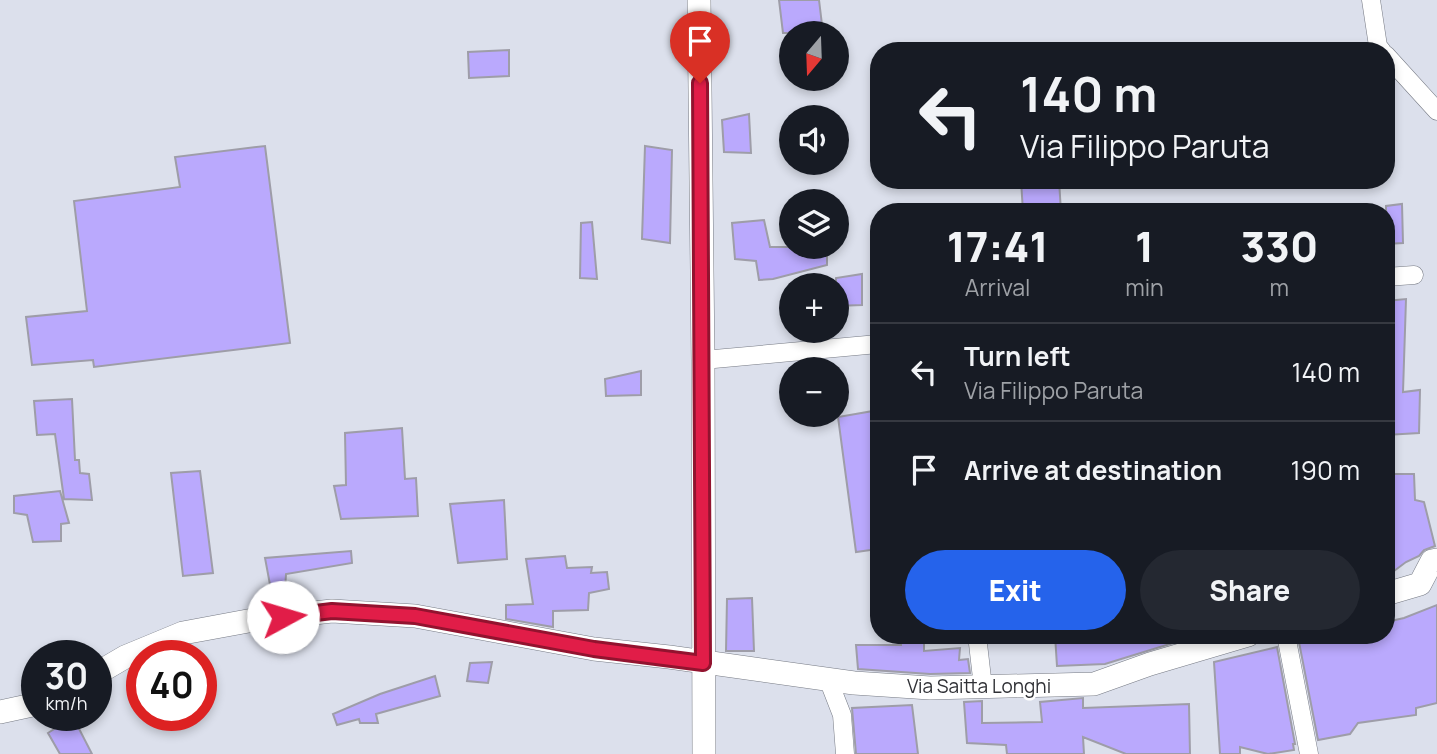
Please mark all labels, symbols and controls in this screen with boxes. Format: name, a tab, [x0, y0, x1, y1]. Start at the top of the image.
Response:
pin	[670, 11, 730, 83]
north arrow	[779, 21, 849, 91]
map controls	[779, 21, 849, 427]
icon: arrive	[681, 22, 719, 60]
text: 140 m	[1020, 60, 1157, 127]
icon: left	[905, 70, 996, 161]
button: sound	[779, 105, 849, 175]
text: Via Filippo Paruta	[1020, 124, 1270, 168]
button: layers	[779, 189, 849, 259]
text: 17:41	[947, 217, 1048, 275]
text: 1	[1135, 217, 1154, 275]
text: 330	[1240, 217, 1318, 275]
text: Arrival	[965, 271, 1030, 303]
text: min	[1125, 271, 1164, 303]
text: m	[1270, 271, 1289, 303]
button: +	[779, 273, 849, 343]
text: Turn left	[964, 338, 1071, 374]
icon: left	[905, 353, 943, 391]
text: 140 m	[1291, 354, 1360, 390]
button: −	[779, 357, 849, 427]
text: Via Filippo Paruta	[964, 374, 1143, 406]
icon: arrive	[905, 451, 943, 489]
text: Arrive at destination	[964, 452, 1222, 488]
text: 190 m	[1291, 452, 1360, 488]
button: Exit	[905, 550, 1126, 630]
button: Share	[1140, 550, 1360, 630]
position arrow	[246, 580, 320, 654]
speed limit sign: 40	[126, 640, 217, 731]
text: 30	[45, 652, 88, 700]
street label: Via Saitta Longhi	[907, 673, 1051, 699]
text: km/h	[46, 691, 87, 715]

